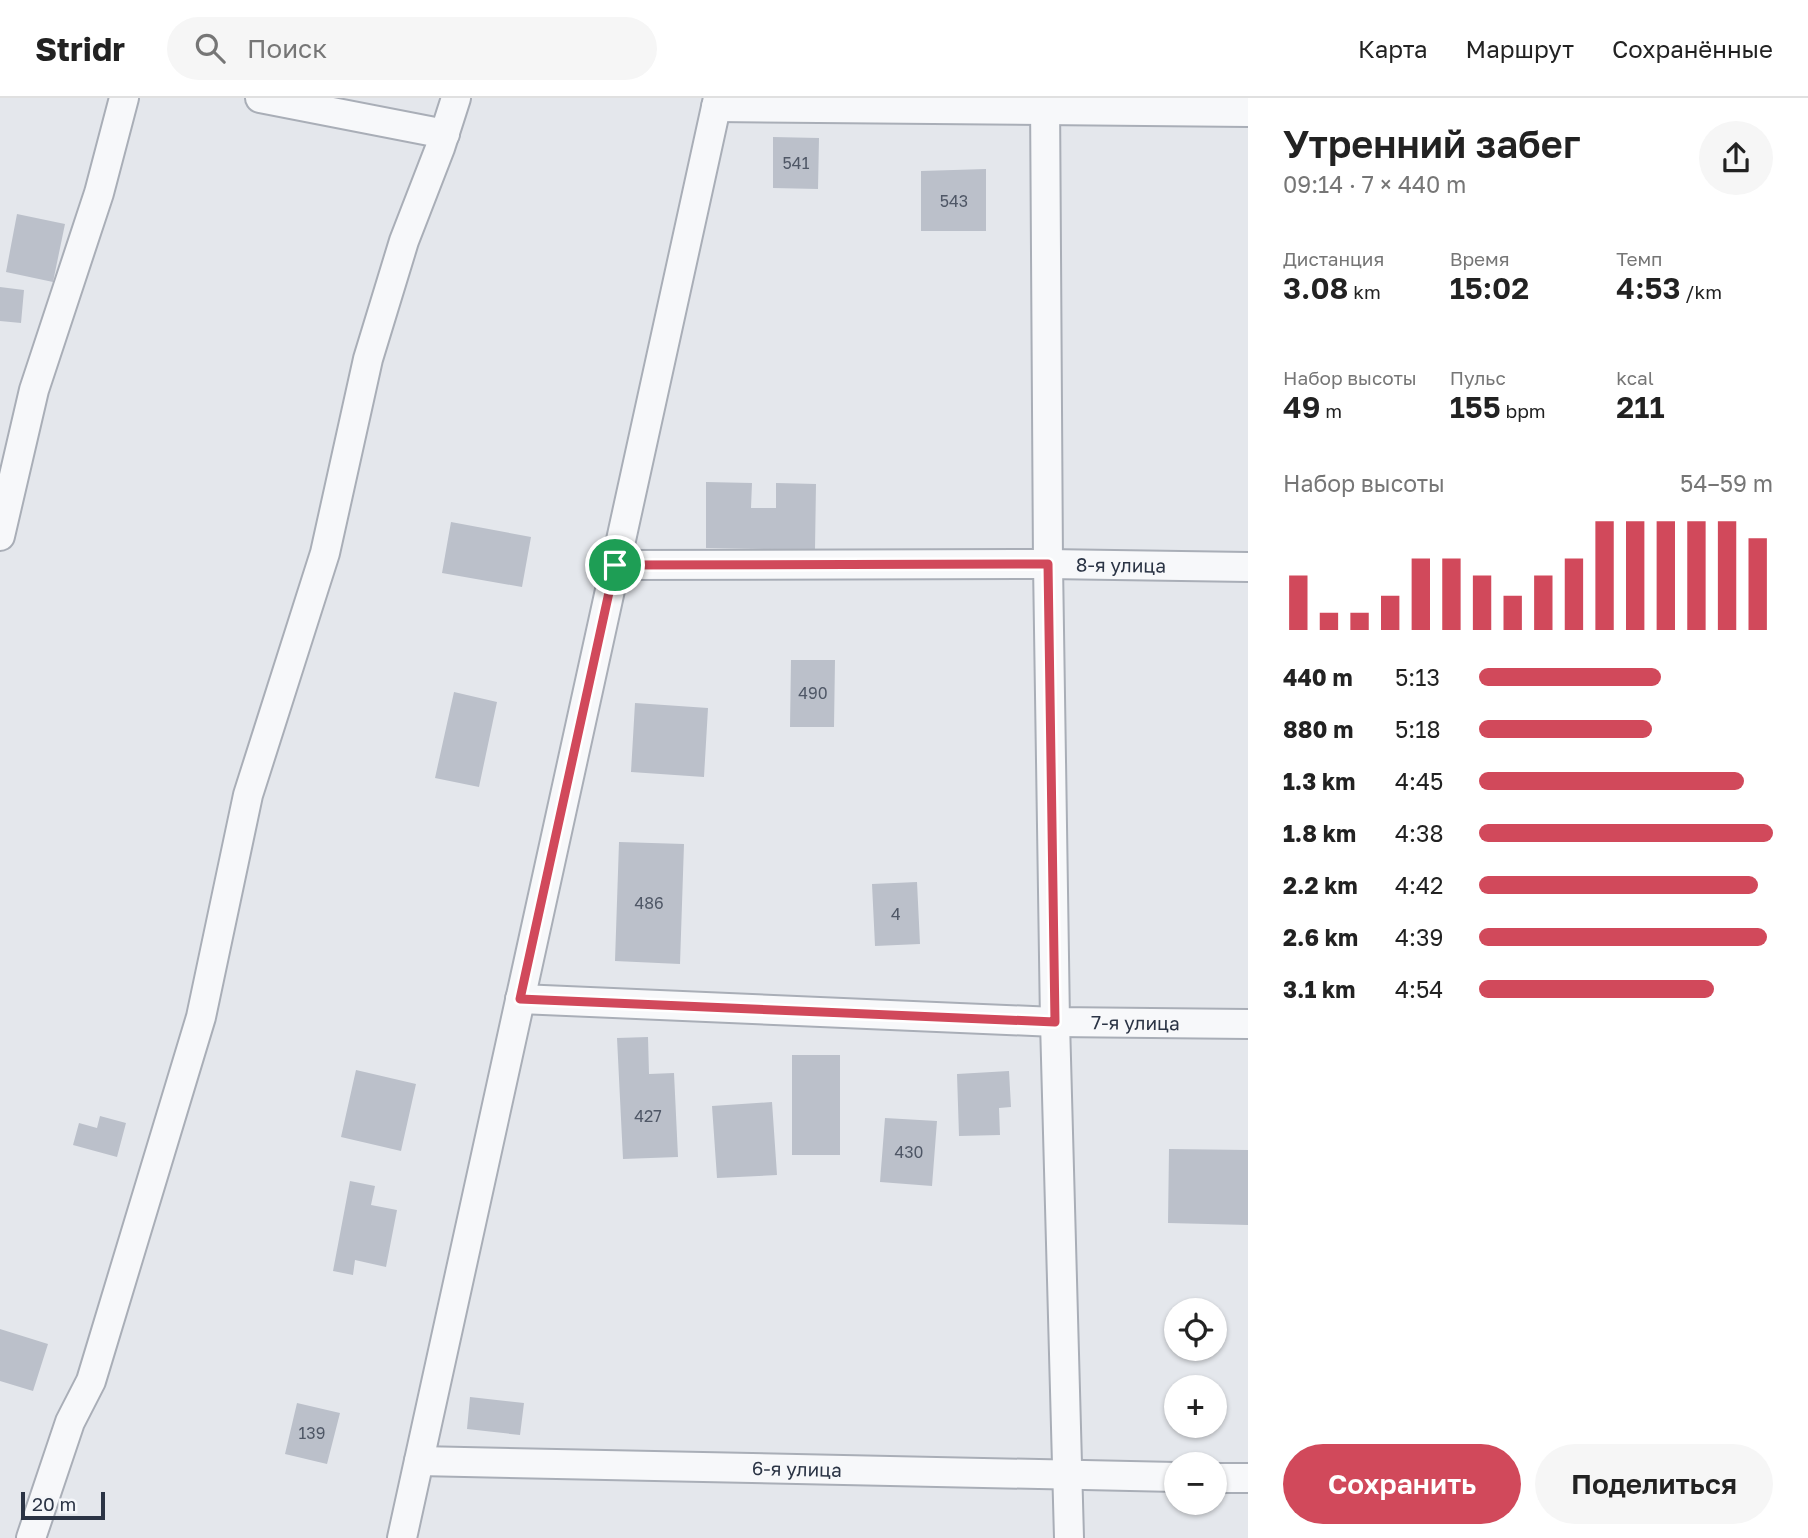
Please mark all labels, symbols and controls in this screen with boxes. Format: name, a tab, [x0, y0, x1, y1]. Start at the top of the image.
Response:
search box	[167, 17, 657, 80]
text: Stridr	[35, 29, 125, 68]
icon: search	[191, 29, 229, 67]
text: Поиск	[247, 33, 327, 64]
text: Карта	[1358, 34, 1428, 63]
text: Маршрут	[1466, 34, 1574, 63]
text: Сохранённые	[1612, 34, 1773, 63]
text: Утренний забег	[1283, 121, 1581, 166]
button: share	[1699, 121, 1773, 195]
house number: 541	[783, 153, 810, 173]
text: 09:14 · 7 × 440 m	[1283, 170, 1466, 198]
house number: 543	[940, 191, 968, 211]
text: Дистанция	[1283, 247, 1384, 270]
text: Время	[1450, 247, 1510, 270]
text: Темп	[1616, 247, 1663, 270]
text: 3.08	[1283, 270, 1348, 306]
text: 15:02	[1450, 270, 1529, 306]
text: 4:53	[1616, 270, 1681, 306]
text: km	[1348, 280, 1381, 303]
text: /km	[1681, 280, 1722, 303]
text: Набор высоты	[1283, 366, 1417, 389]
text: Пульс	[1450, 366, 1506, 389]
text: kcal	[1616, 366, 1654, 389]
text: 49	[1283, 389, 1321, 425]
text: 155	[1450, 389, 1501, 425]
text: 211	[1616, 389, 1665, 425]
text: m	[1321, 399, 1342, 422]
text: bpm	[1501, 399, 1546, 422]
text: Набор высоты	[1283, 469, 1445, 497]
text: 54–59 m	[1680, 469, 1773, 497]
pin	[585, 535, 645, 595]
icon: arrive	[596, 546, 634, 584]
street label: 8-я улица	[1076, 552, 1166, 577]
text: 440 m	[1283, 663, 1353, 691]
text: 5:13	[1395, 663, 1440, 691]
house number: 490	[798, 683, 828, 703]
text: 880 m	[1283, 715, 1353, 743]
text: 5:18	[1395, 715, 1440, 743]
text: 1.3 km	[1283, 767, 1355, 795]
text: 4:45	[1395, 767, 1443, 795]
text: 1.8 km	[1283, 819, 1356, 847]
text: 4:38	[1395, 819, 1443, 847]
text: 2.2 km	[1283, 871, 1358, 899]
text: 4:42	[1395, 871, 1443, 899]
house number: 486	[634, 893, 664, 913]
house number: 4	[891, 904, 901, 924]
text: 2.6 km	[1283, 923, 1358, 951]
text: 4:39	[1395, 923, 1443, 951]
text: 3.1 km	[1283, 975, 1355, 1003]
text: 4:54	[1395, 975, 1443, 1003]
street label: 7-я улица	[1091, 1010, 1180, 1034]
house number: 427	[634, 1106, 662, 1126]
house number: 430	[894, 1142, 924, 1162]
map controls	[1164, 1298, 1227, 1515]
button: locate	[1164, 1298, 1227, 1361]
button: +	[1164, 1375, 1227, 1438]
house number: 139	[299, 1423, 325, 1443]
button: Сохранить	[1283, 1444, 1521, 1524]
button: Поделиться	[1535, 1444, 1773, 1524]
button: −	[1164, 1452, 1227, 1515]
street label: 6-я улица	[752, 1456, 842, 1481]
scale bar	[21, 1489, 105, 1521]
text: 20 m	[32, 1492, 76, 1515]

